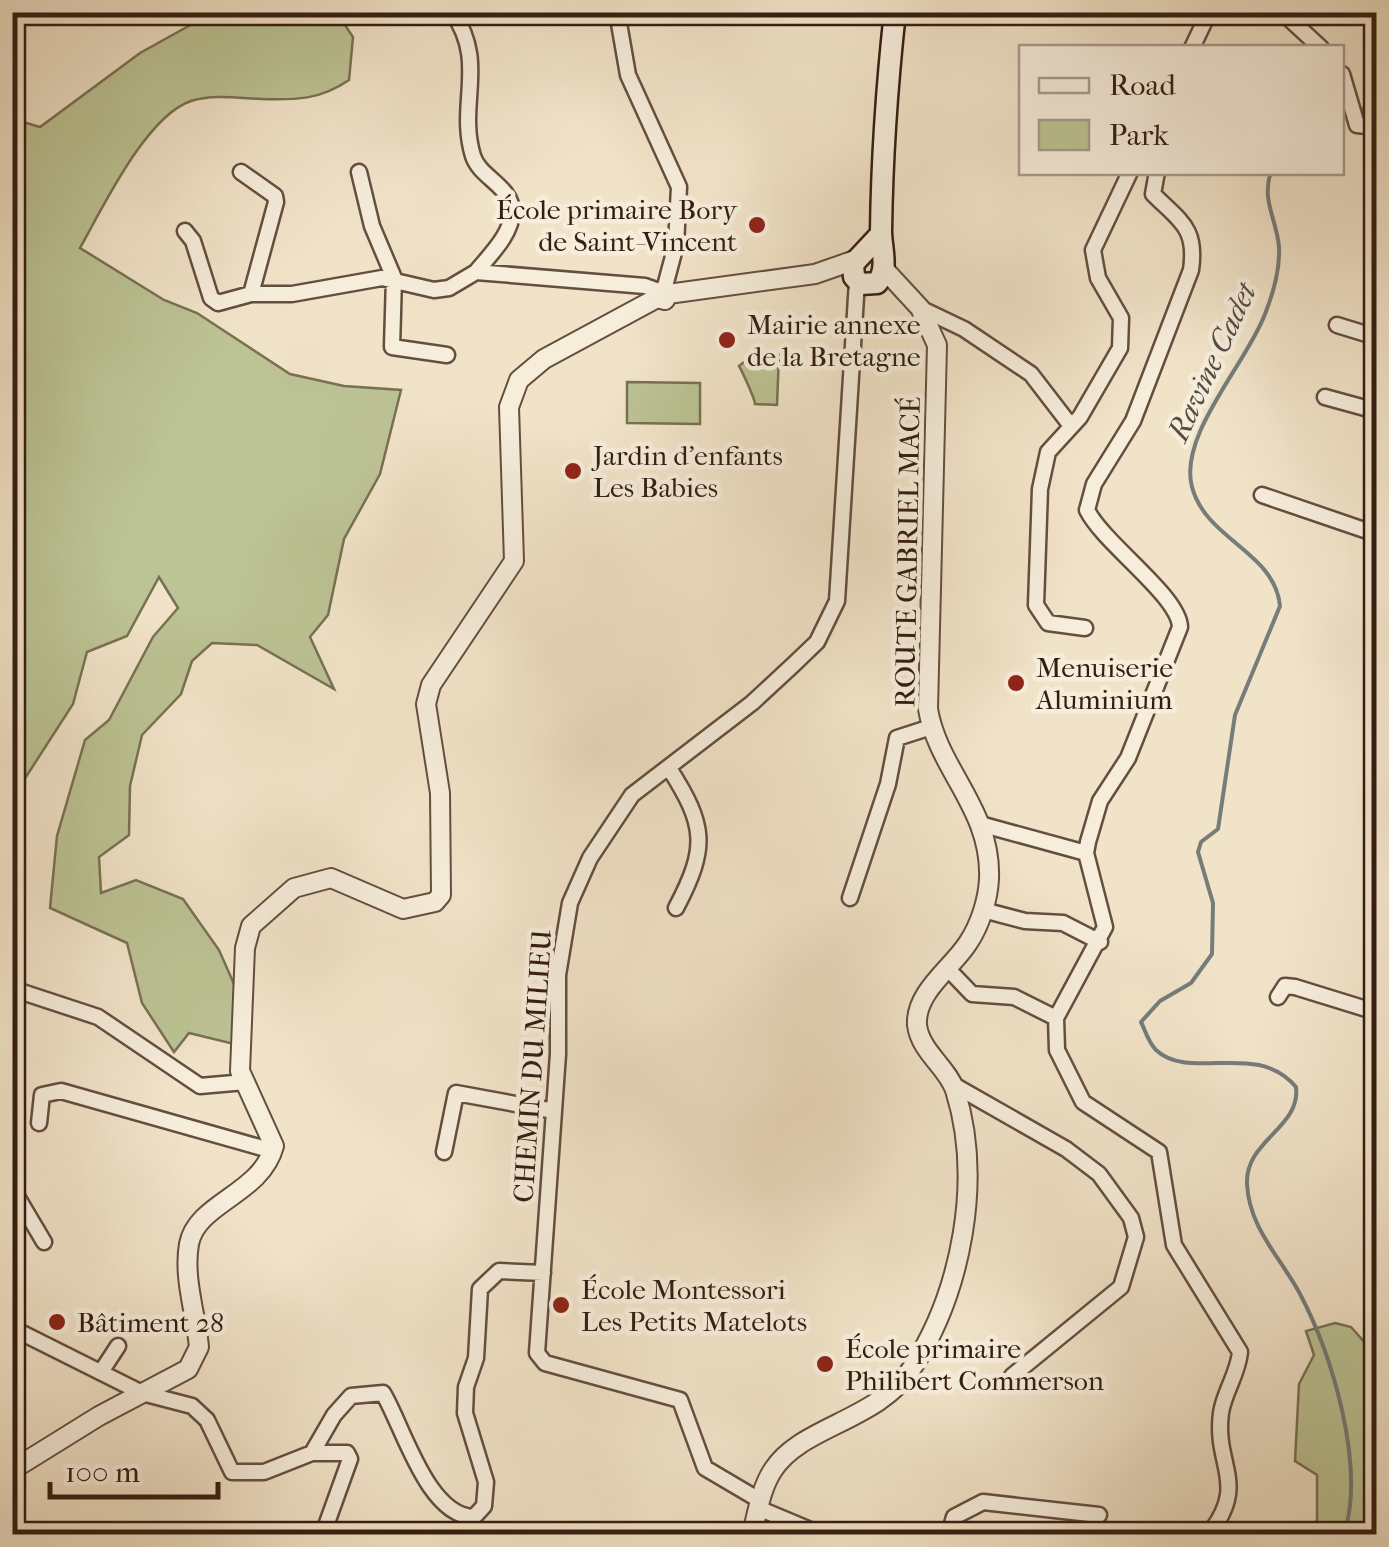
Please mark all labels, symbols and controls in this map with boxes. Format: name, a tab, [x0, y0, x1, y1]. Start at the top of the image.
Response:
legend	[1019, 45, 1344, 175]
text: Road	[1109, 68, 1176, 103]
text: Park	[1109, 118, 1169, 153]
place label: École primaire Bory de Saint-Vincent	[496, 193, 738, 258]
marker: École primaire Bory de Saint-Vincent	[746, 214, 768, 236]
water label: Ravine Cadet	[1160, 276, 1265, 448]
place label: Mairie annexe de la Bretagne	[747, 308, 921, 373]
marker: Mairie annexe de la Bretagne	[716, 329, 738, 351]
street label: ROUTE GABRIEL MACÉ	[888, 396, 927, 708]
place label: Jardin d'enfants Les Babies	[591, 439, 783, 504]
marker: Jardin d'enfants Les Babies	[562, 460, 584, 482]
place label: Menuiserie Aluminium	[1035, 651, 1173, 716]
marker: Menuiserie Aluminium	[1005, 672, 1027, 694]
street label: CHEMIN DU MILIEU	[506, 928, 559, 1204]
place label: École Montessori Les Petits Matelots	[581, 1273, 807, 1338]
marker: École Montessori Les Petits Matelots	[550, 1294, 572, 1316]
place label: Bâtiment 28	[77, 1306, 224, 1339]
marker: Bâtiment 28	[46, 1311, 68, 1333]
place label: École primaire Philibert Commerson	[845, 1332, 1104, 1397]
marker: École primaire Philibert Commerson	[814, 1353, 836, 1375]
scale bar	[50, 1437, 218, 1499]
text: 100 m	[65, 1455, 140, 1490]

